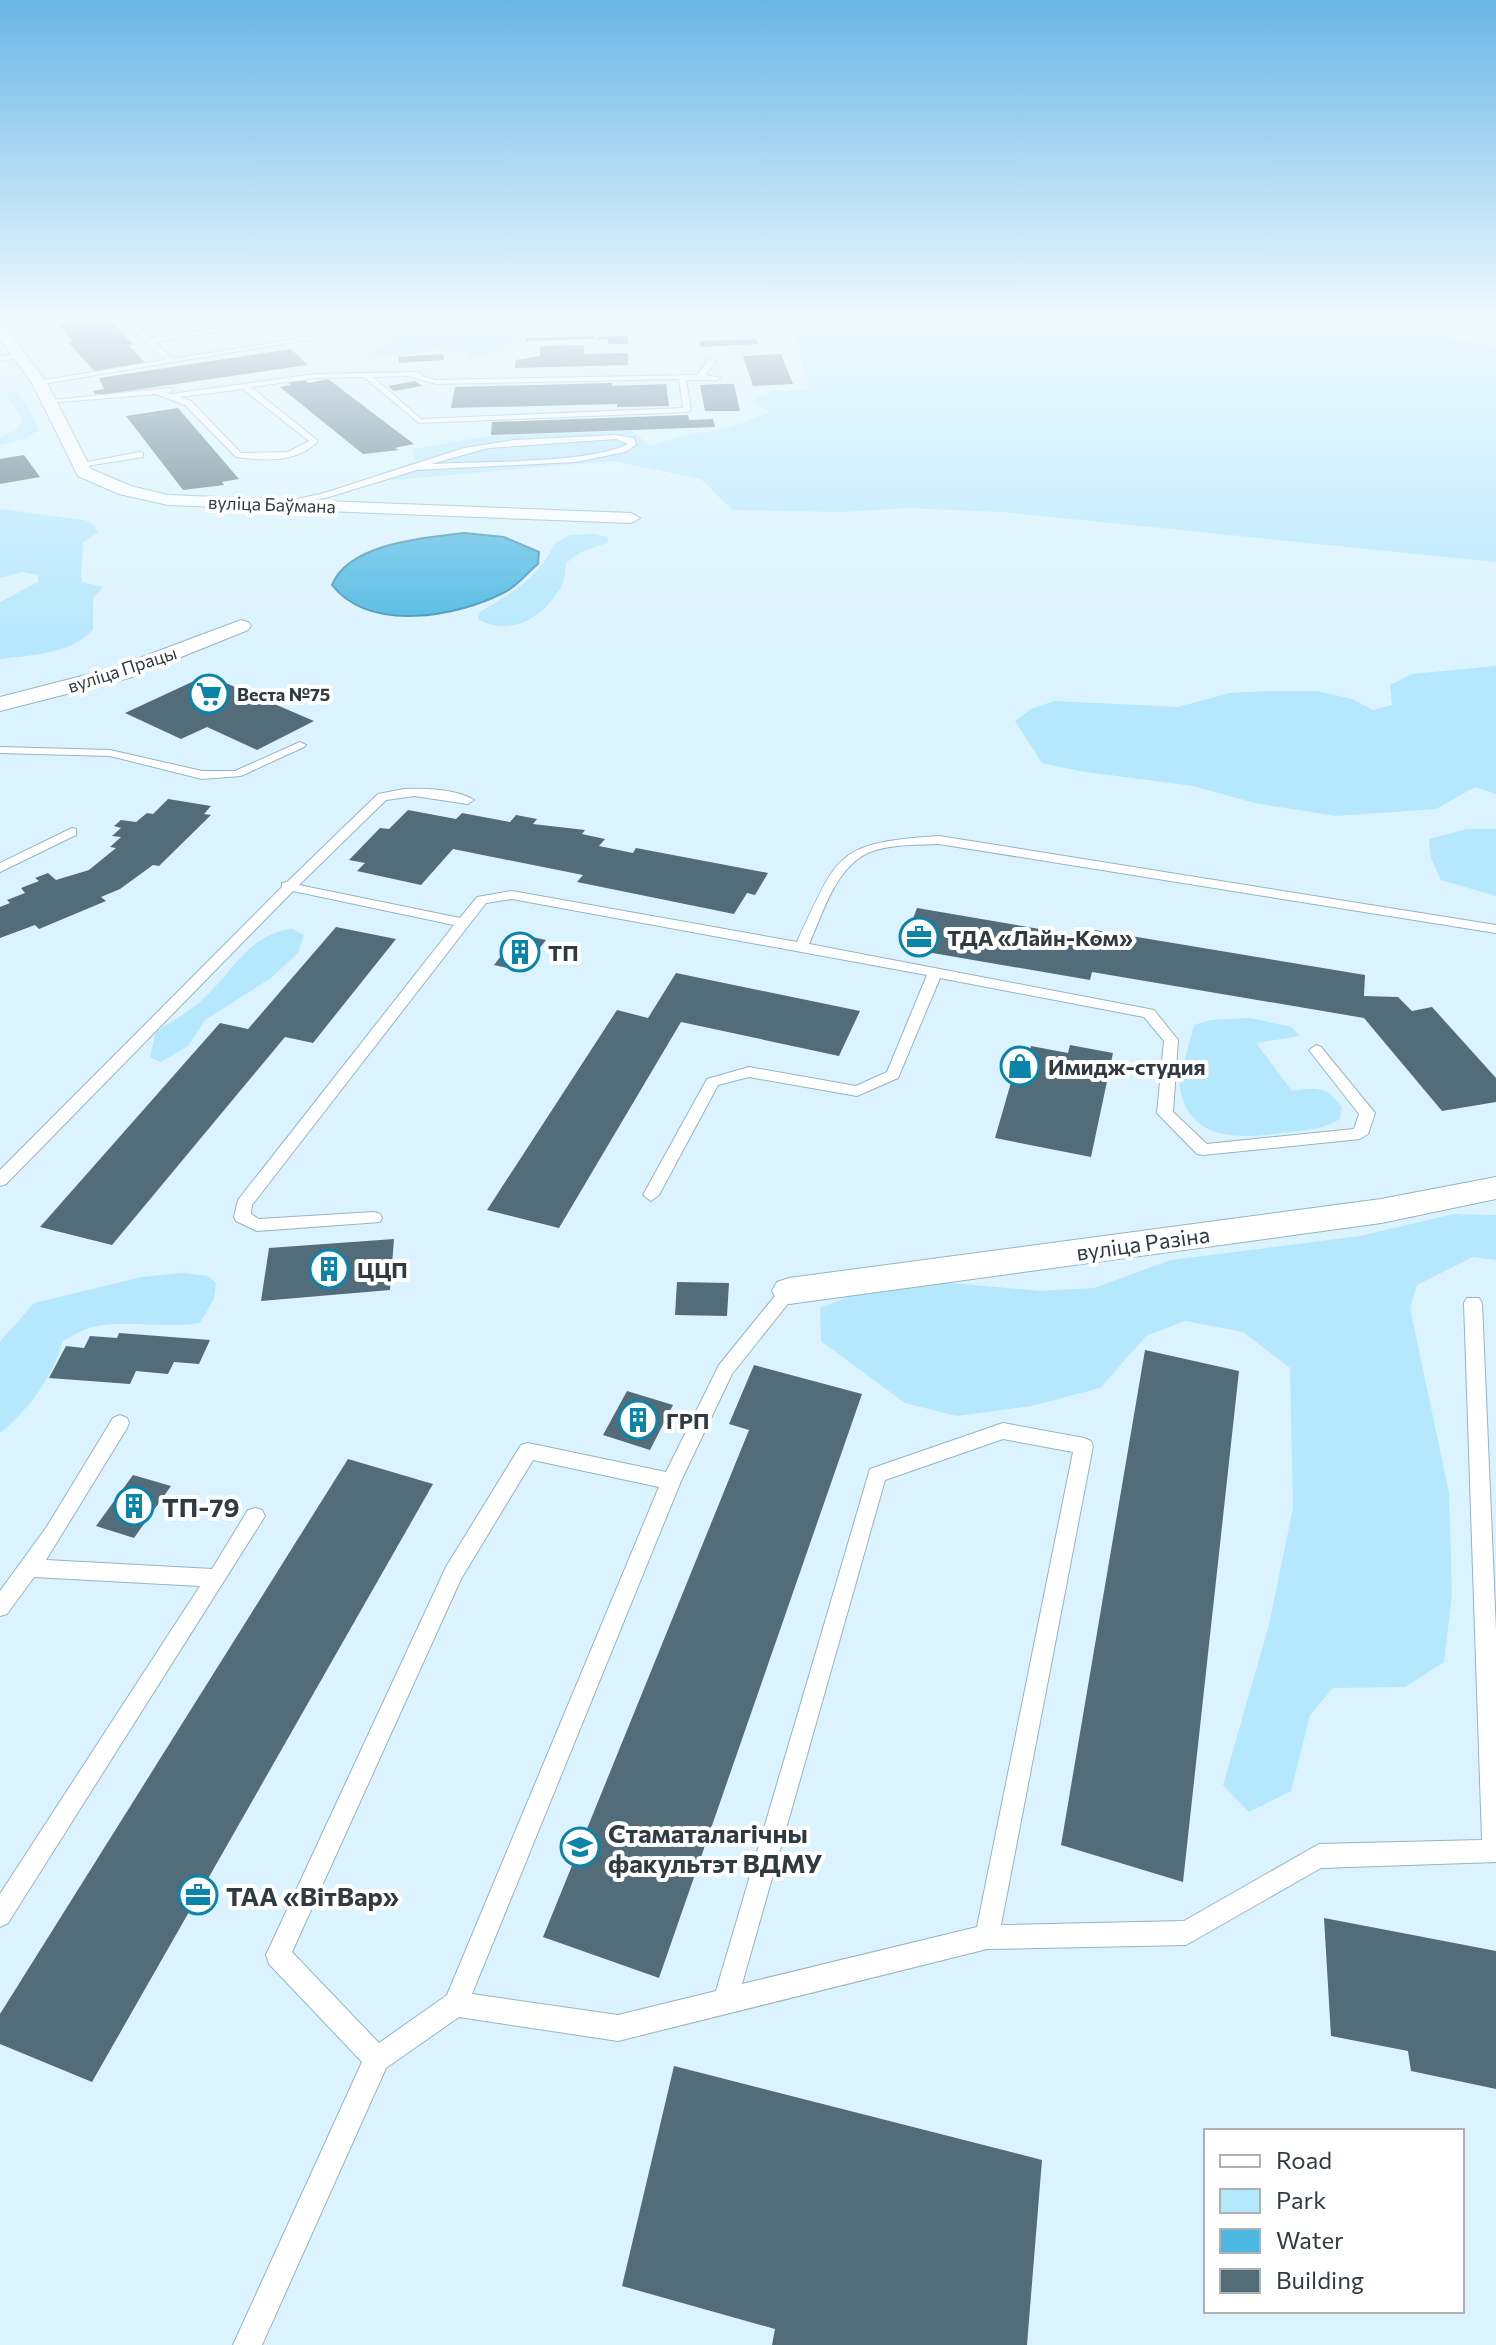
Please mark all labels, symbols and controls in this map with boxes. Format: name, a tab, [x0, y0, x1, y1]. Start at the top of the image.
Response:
street label: вуліца Баўмана	[208, 491, 336, 517]
street label: вуліца Працы	[65, 641, 179, 697]
supermarket icon: Веста №75	[188, 673, 230, 715]
place label: Веста №75	[237, 683, 330, 705]
office icon: ТДА «Лайн-Ком»	[898, 916, 940, 958]
place label: ТДА «Лайн-Ком»	[947, 924, 1133, 951]
building icon: ТП	[499, 931, 541, 973]
place label: ТП	[548, 939, 579, 966]
shop icon: Имидж-студия	[999, 1045, 1041, 1087]
place label: Имидж-студия	[1048, 1053, 1206, 1080]
street label: вуліца Разіна	[1075, 1220, 1211, 1266]
building icon: ЦЦП	[308, 1248, 350, 1290]
place label: ЦЦП	[357, 1256, 408, 1283]
building icon: ГРП	[617, 1399, 659, 1441]
place label: ГРП	[666, 1407, 709, 1434]
building icon: ТП-79	[113, 1485, 155, 1527]
place label: ТП-79	[162, 1491, 239, 1522]
place label: Стаматалагічны факультэт ВДМУ	[608, 1817, 822, 1878]
school or university icon: Стаматалагічны факультэт ВДМУ	[559, 1826, 601, 1868]
office icon: ТАА «ВітВар»	[177, 1874, 219, 1916]
place label: ТАА «ВітВар»	[226, 1880, 399, 1911]
legend	[1204, 2129, 1464, 2313]
text: Road	[1276, 2145, 1332, 2174]
text: Park	[1276, 2185, 1326, 2214]
text: Water	[1276, 2225, 1344, 2254]
text: Building	[1276, 2265, 1364, 2294]

